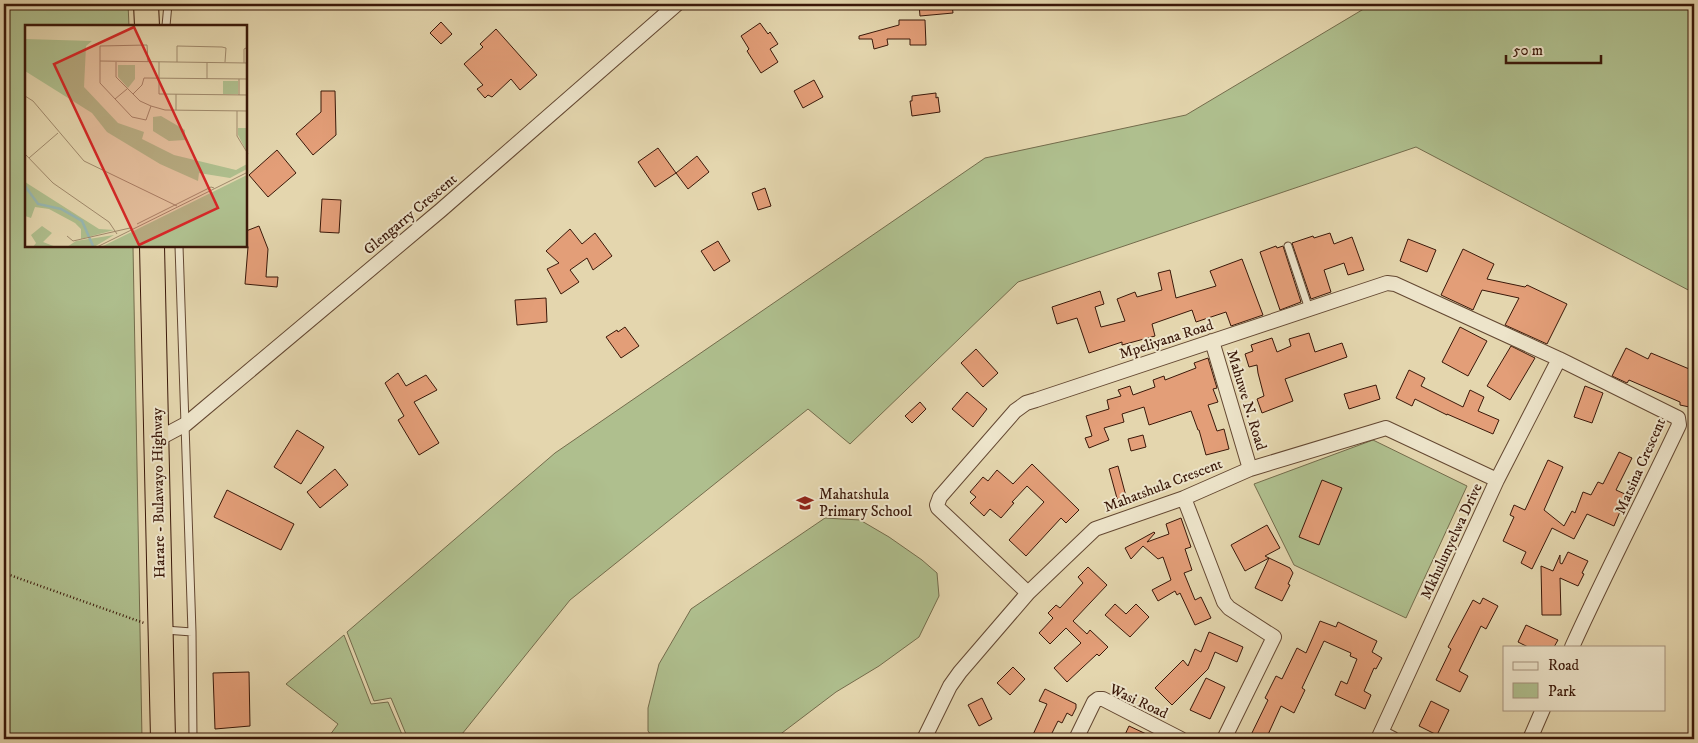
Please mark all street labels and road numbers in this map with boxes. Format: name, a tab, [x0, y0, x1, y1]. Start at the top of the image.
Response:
street label: Glengarry Crescent	[360, 170, 461, 259]
street label: Mpeliyana Road	[1117, 315, 1216, 364]
street label: Mahuwe N. Road	[1222, 348, 1271, 453]
street label: Harare - Bulawayo Highway	[147, 407, 169, 579]
street label: Matsina Crescent	[1611, 415, 1670, 517]
street label: Mahatshula Crescent	[1101, 454, 1225, 517]
street label: Mkhulunyelwa Drive	[1416, 480, 1487, 602]
street label: Wasi Road	[1106, 679, 1172, 723]

